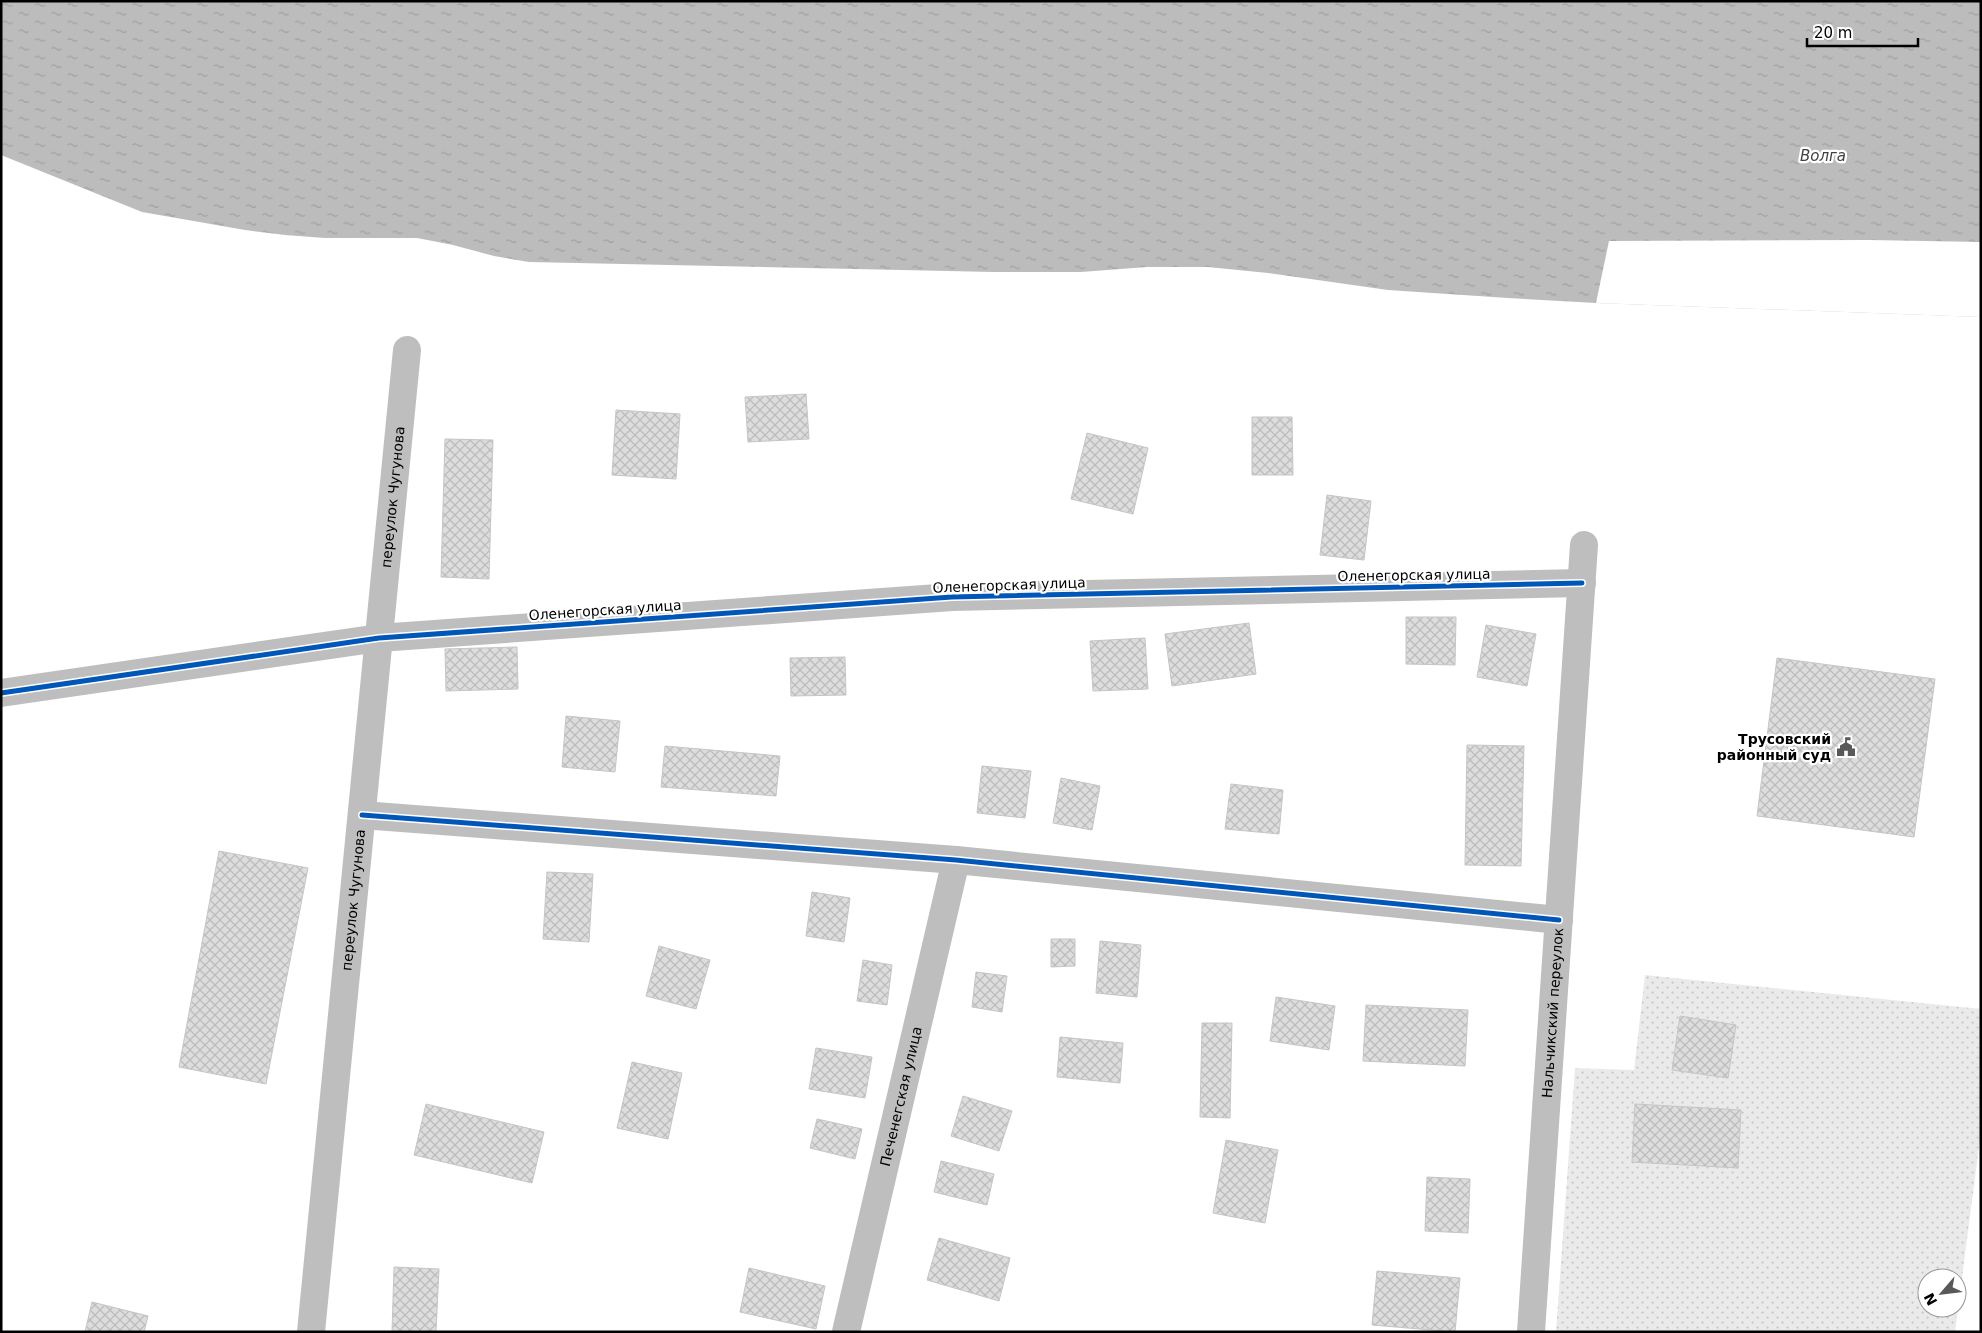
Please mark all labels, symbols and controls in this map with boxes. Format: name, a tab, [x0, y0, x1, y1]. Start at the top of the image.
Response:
scale bar	[1807, 15, 1918, 47]
text: 20 m	[1814, 24, 1852, 42]
water label: Волга	[1800, 147, 1846, 165]
street label: переулок Чугунова	[378, 425, 408, 569]
street label: Оленегорская улица	[1337, 566, 1491, 584]
street label: Оленегорская улица	[932, 574, 1086, 596]
street label: Оленегорская улица	[528, 597, 682, 623]
place label: Трусовский районный суд	[1717, 731, 1831, 763]
public building icon: Трусовский районный суд	[1835, 736, 1857, 758]
street label: переулок Чугунова	[338, 829, 368, 972]
street label: Нальчикский переулок	[1539, 927, 1566, 1098]
street label: Печенегская улица	[877, 1025, 925, 1168]
north arrow	[1917, 1268, 1967, 1318]
text: N	[1921, 1290, 1940, 1308]

